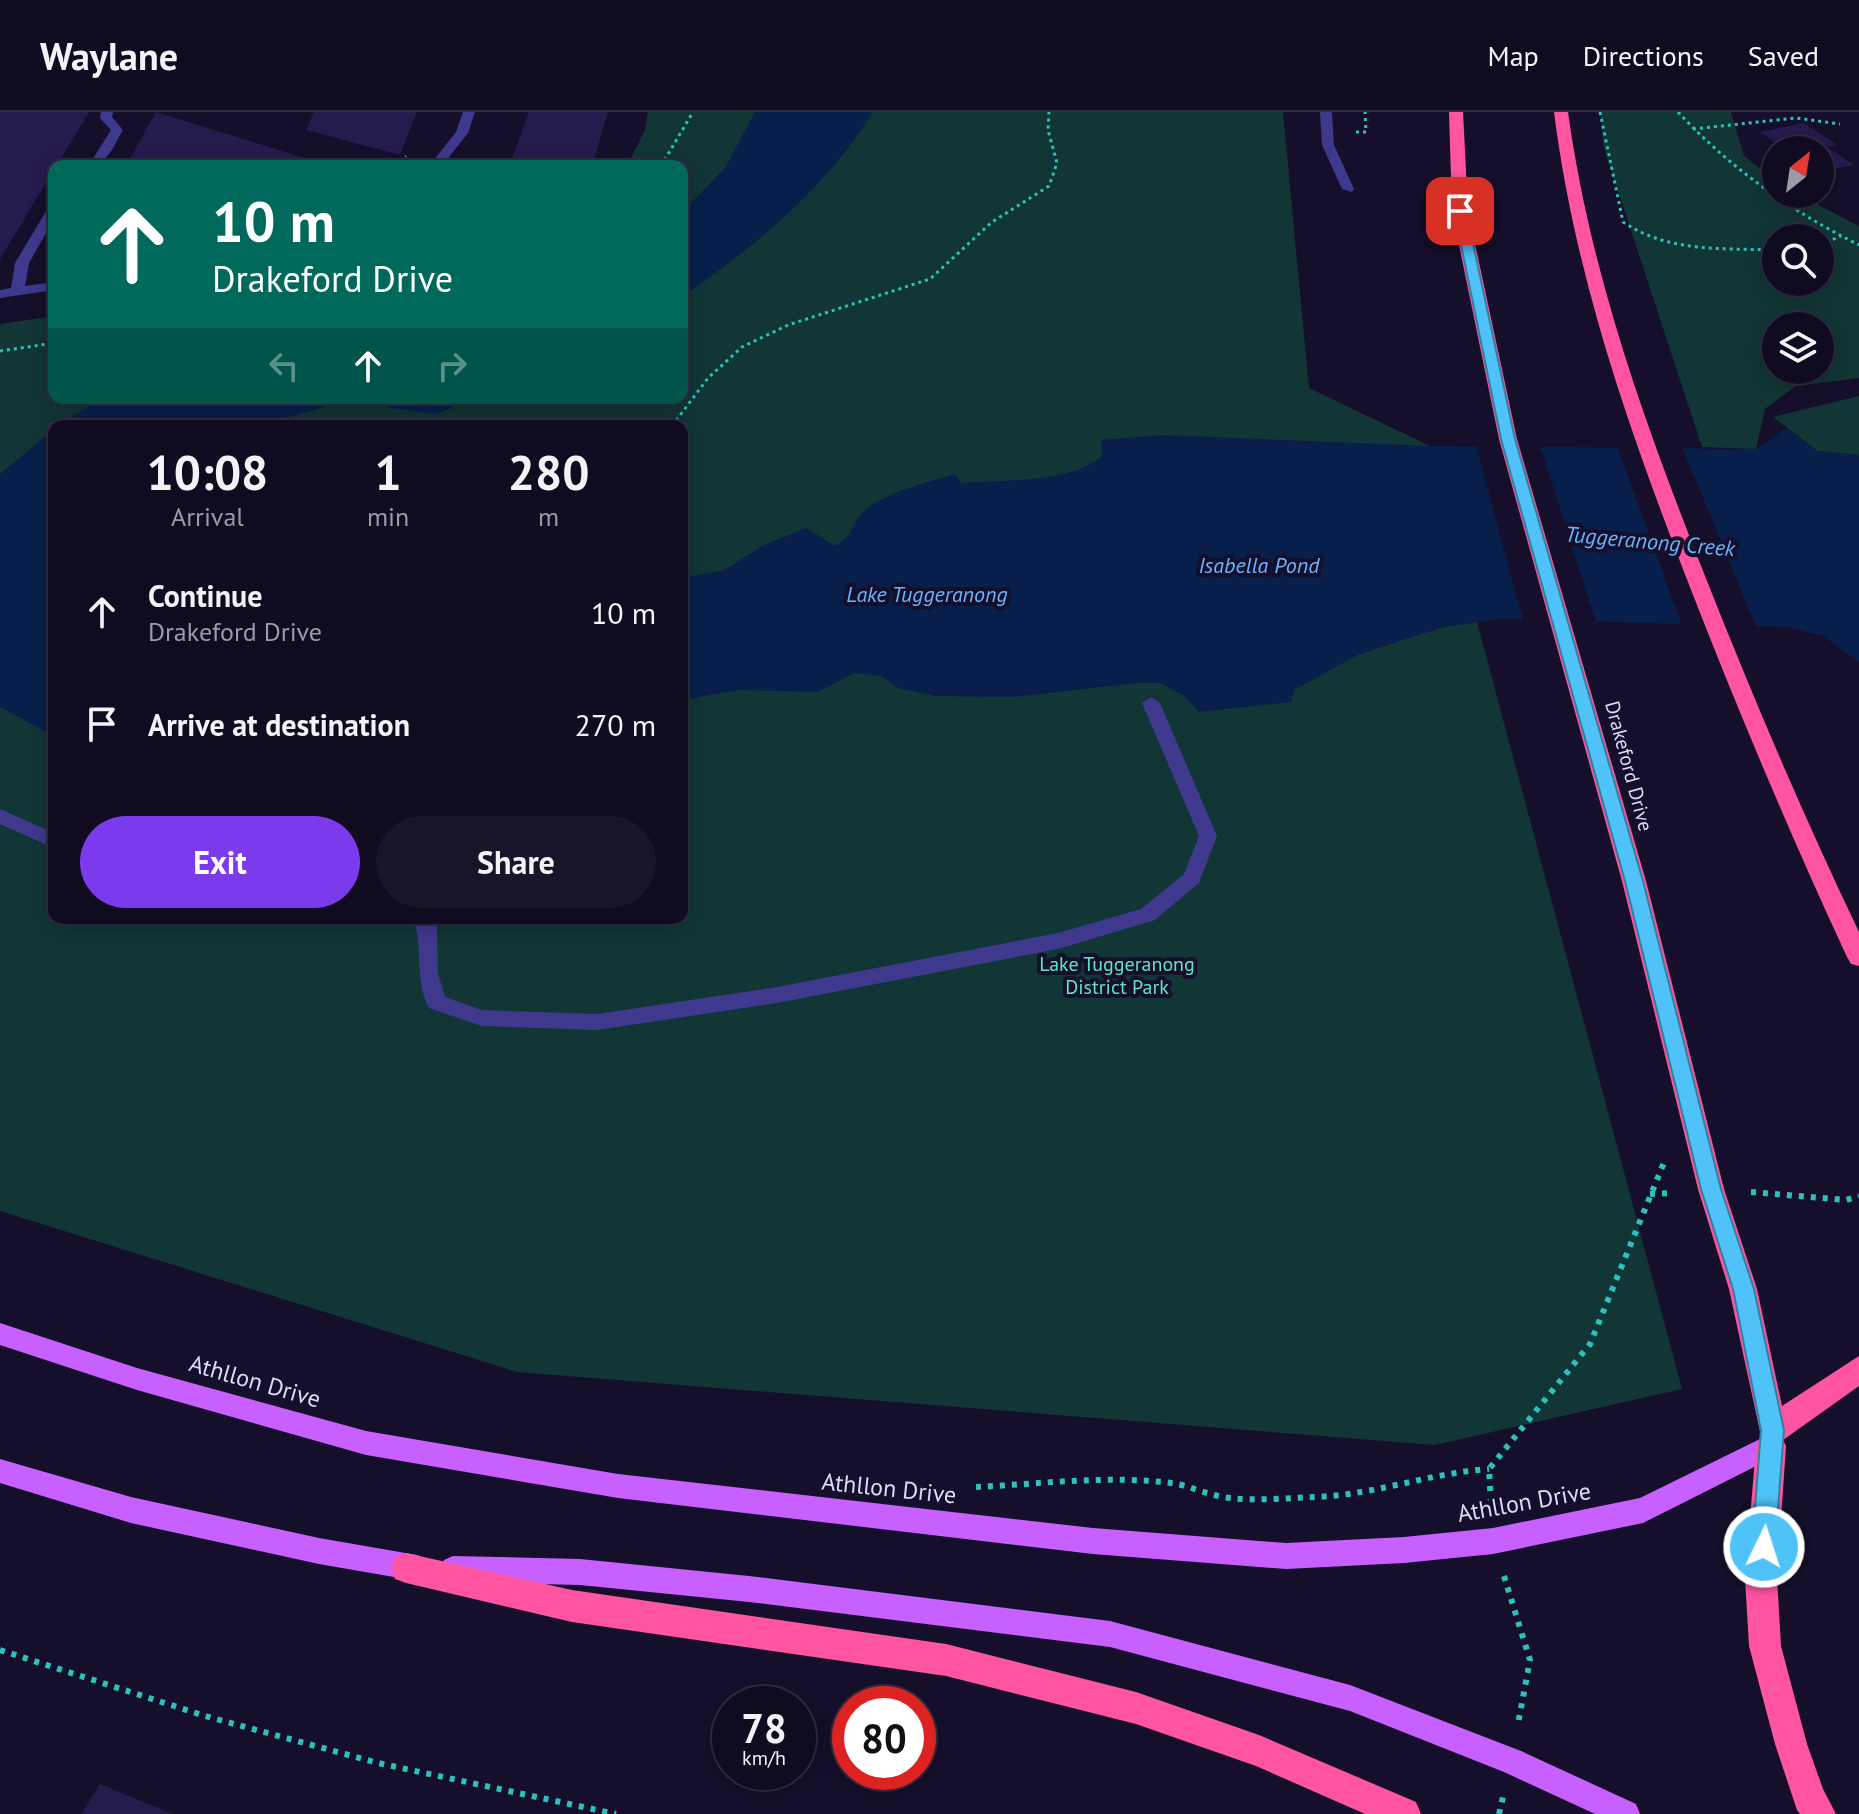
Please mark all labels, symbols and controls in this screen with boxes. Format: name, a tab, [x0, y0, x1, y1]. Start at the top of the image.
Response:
text: Waylane	[40, 31, 178, 80]
text: Map	[1488, 37, 1539, 74]
text: Directions	[1583, 37, 1704, 74]
text: Saved	[1748, 37, 1819, 74]
north arrow	[1762, 136, 1834, 208]
map controls	[1762, 136, 1834, 384]
pin	[1426, 177, 1494, 245]
text: 10 m	[212, 185, 335, 257]
icon: arrive	[1438, 189, 1482, 233]
icon: ahead	[80, 192, 184, 296]
button: search	[1762, 224, 1834, 296]
text: Drakeford Drive	[212, 255, 453, 302]
button: layers	[1762, 312, 1834, 384]
icon: left	[262, 344, 306, 388]
icon: ahead	[346, 344, 390, 388]
icon: right	[430, 344, 474, 388]
text: 10:08	[147, 441, 268, 503]
text: 1	[374, 441, 402, 503]
text: 280	[508, 441, 589, 503]
text: Arrival	[171, 500, 244, 533]
text: min	[367, 500, 409, 533]
text: m	[538, 500, 559, 533]
water label: Tuggeranong Creek	[1564, 520, 1737, 562]
water label: Isabella Pond	[1198, 551, 1320, 579]
text: Continue	[148, 576, 262, 615]
water label: Lake Tuggeranong	[846, 580, 1008, 608]
icon: ahead	[80, 590, 124, 634]
text: 10 m	[591, 593, 656, 632]
text: Drakeford Drive	[148, 615, 322, 648]
street label: Drakeford Drive	[1599, 698, 1659, 834]
icon: arrive	[80, 702, 124, 746]
text: Arrive at destination	[148, 705, 410, 744]
text: 270 m	[575, 705, 656, 744]
button: Exit	[80, 816, 360, 908]
button: Share	[376, 816, 656, 908]
park label: Lake Tuggeranong District Park	[1039, 951, 1195, 1000]
street label: Athllon Drive	[186, 1347, 324, 1415]
street label: Athllon Drive	[820, 1466, 958, 1510]
street label: Athllon Drive	[1455, 1475, 1593, 1529]
position arrow	[1722, 1505, 1806, 1589]
speed limit sign: 80	[832, 1686, 936, 1790]
text: 78	[741, 1702, 787, 1754]
text: km/h	[742, 1745, 786, 1771]

